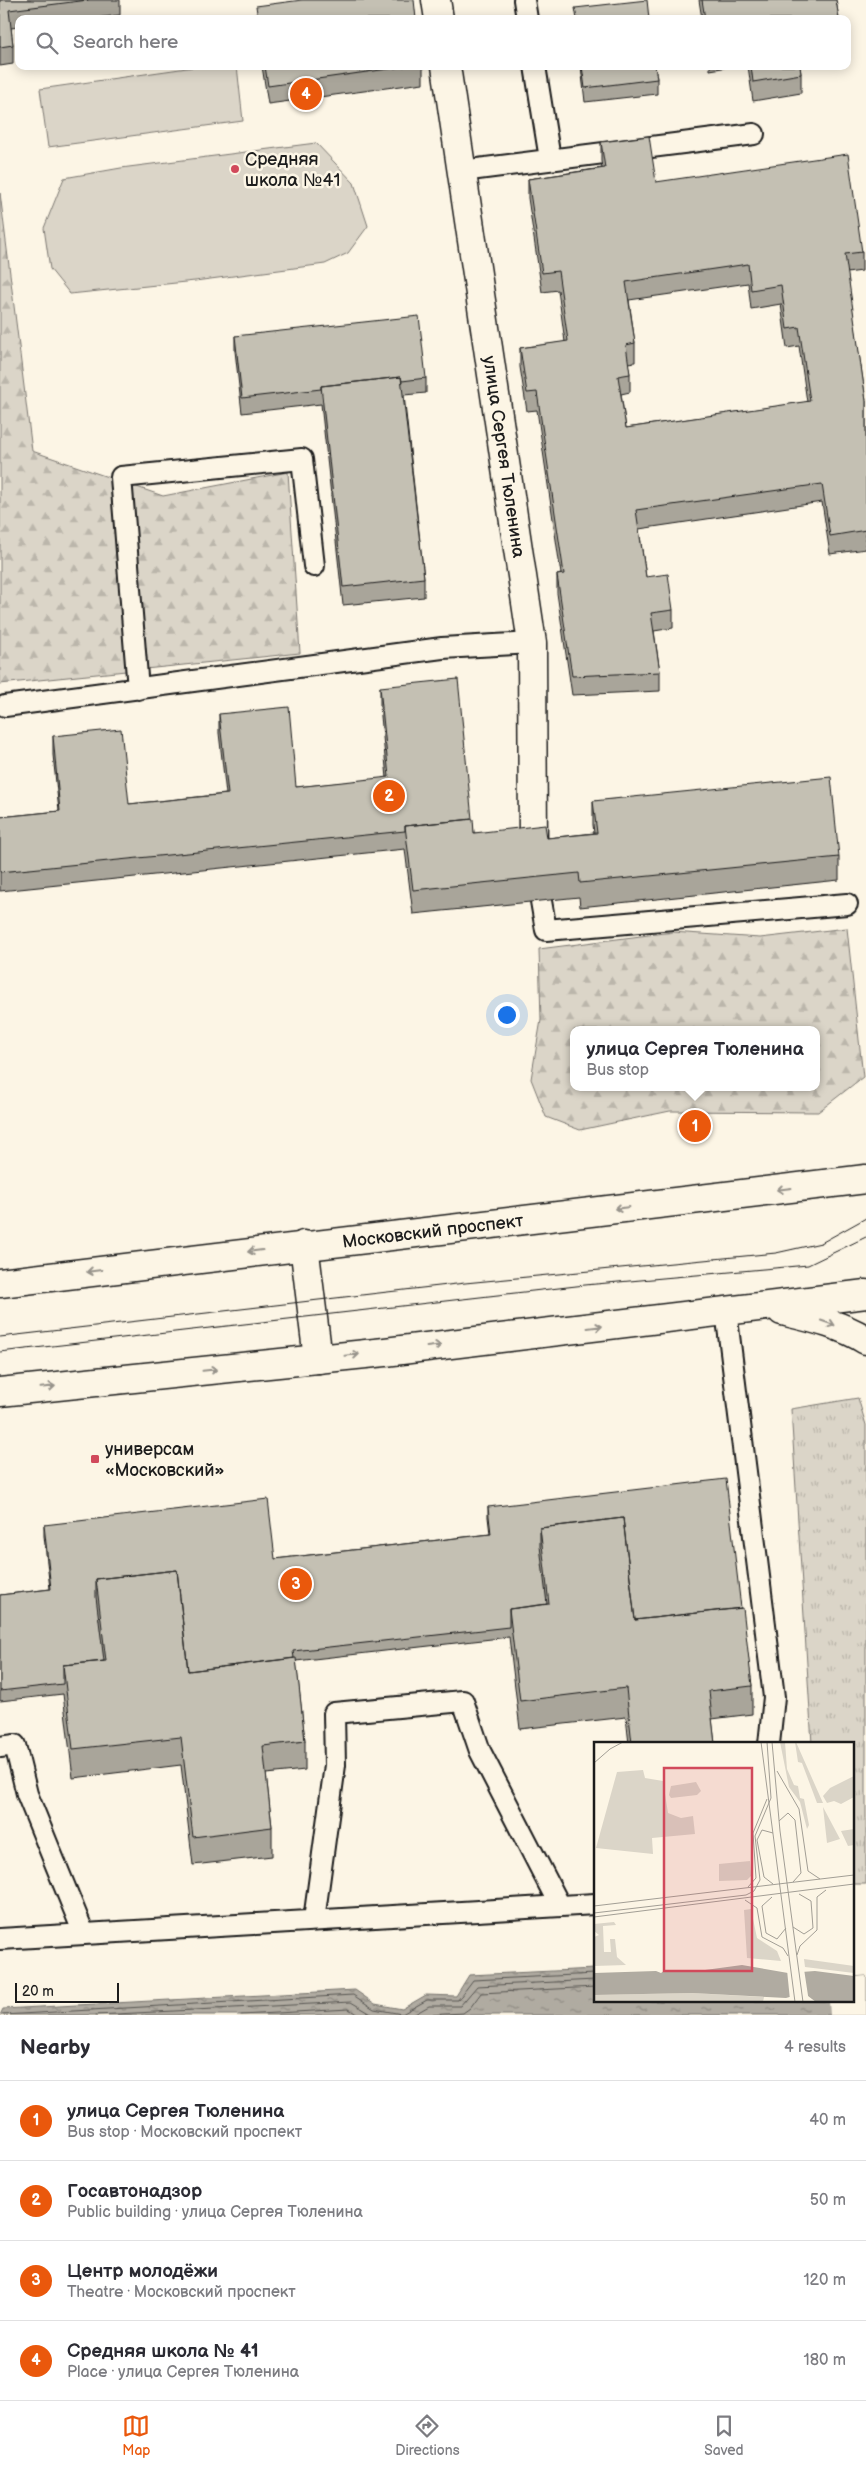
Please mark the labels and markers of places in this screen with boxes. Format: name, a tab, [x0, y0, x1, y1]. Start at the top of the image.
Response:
pin: 4	[290, 75, 322, 113]
place label: Средняя школа №41	[245, 149, 340, 191]
marker: Средняя школа №41	[229, 163, 241, 175]
pin: 2	[373, 777, 405, 815]
pin: 1	[679, 1107, 711, 1145]
place label: универсам «Московский»	[105, 1439, 225, 1481]
marker: универсам «Московский»	[89, 1453, 101, 1465]
pin: 3	[280, 1565, 312, 1603]

